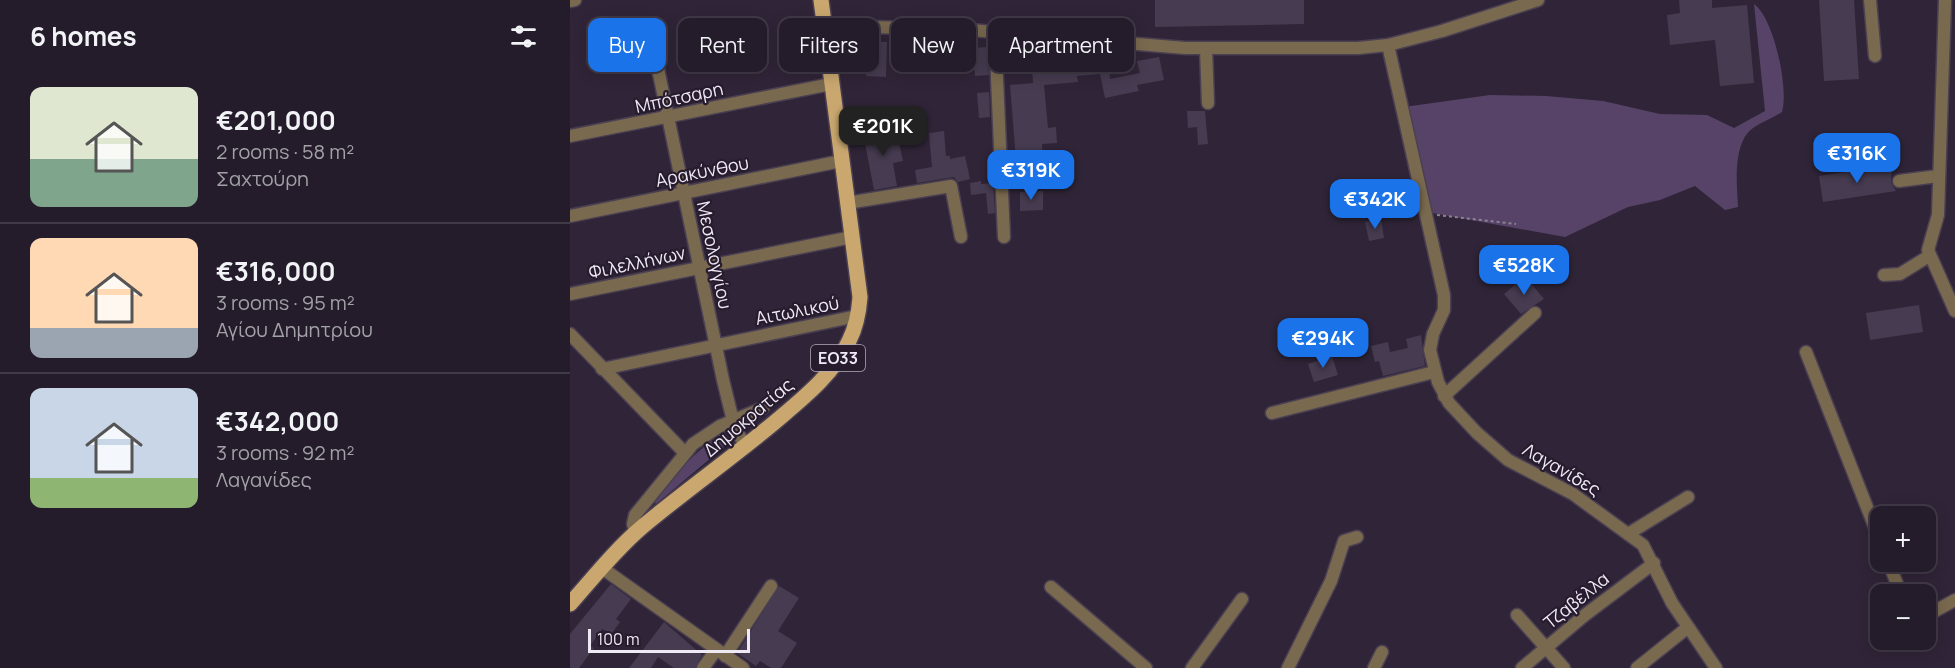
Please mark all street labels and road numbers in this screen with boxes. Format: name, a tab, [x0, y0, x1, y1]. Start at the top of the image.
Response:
street label: Μπότσαρη	[633, 76, 725, 118]
street label: Αρακύνθου	[653, 150, 751, 192]
street label: Μεσολογγίου	[692, 199, 738, 311]
street label: Φιλελλήνων	[586, 240, 688, 284]
street label: Αιτωλικού	[753, 290, 841, 330]
road number: ΕΟ33	[811, 345, 865, 371]
street label: Δημοκρατίας	[698, 372, 798, 462]
street label: Λαγανίδες	[1519, 437, 1605, 501]
street label: Τζαβέλλα	[1538, 566, 1614, 634]

